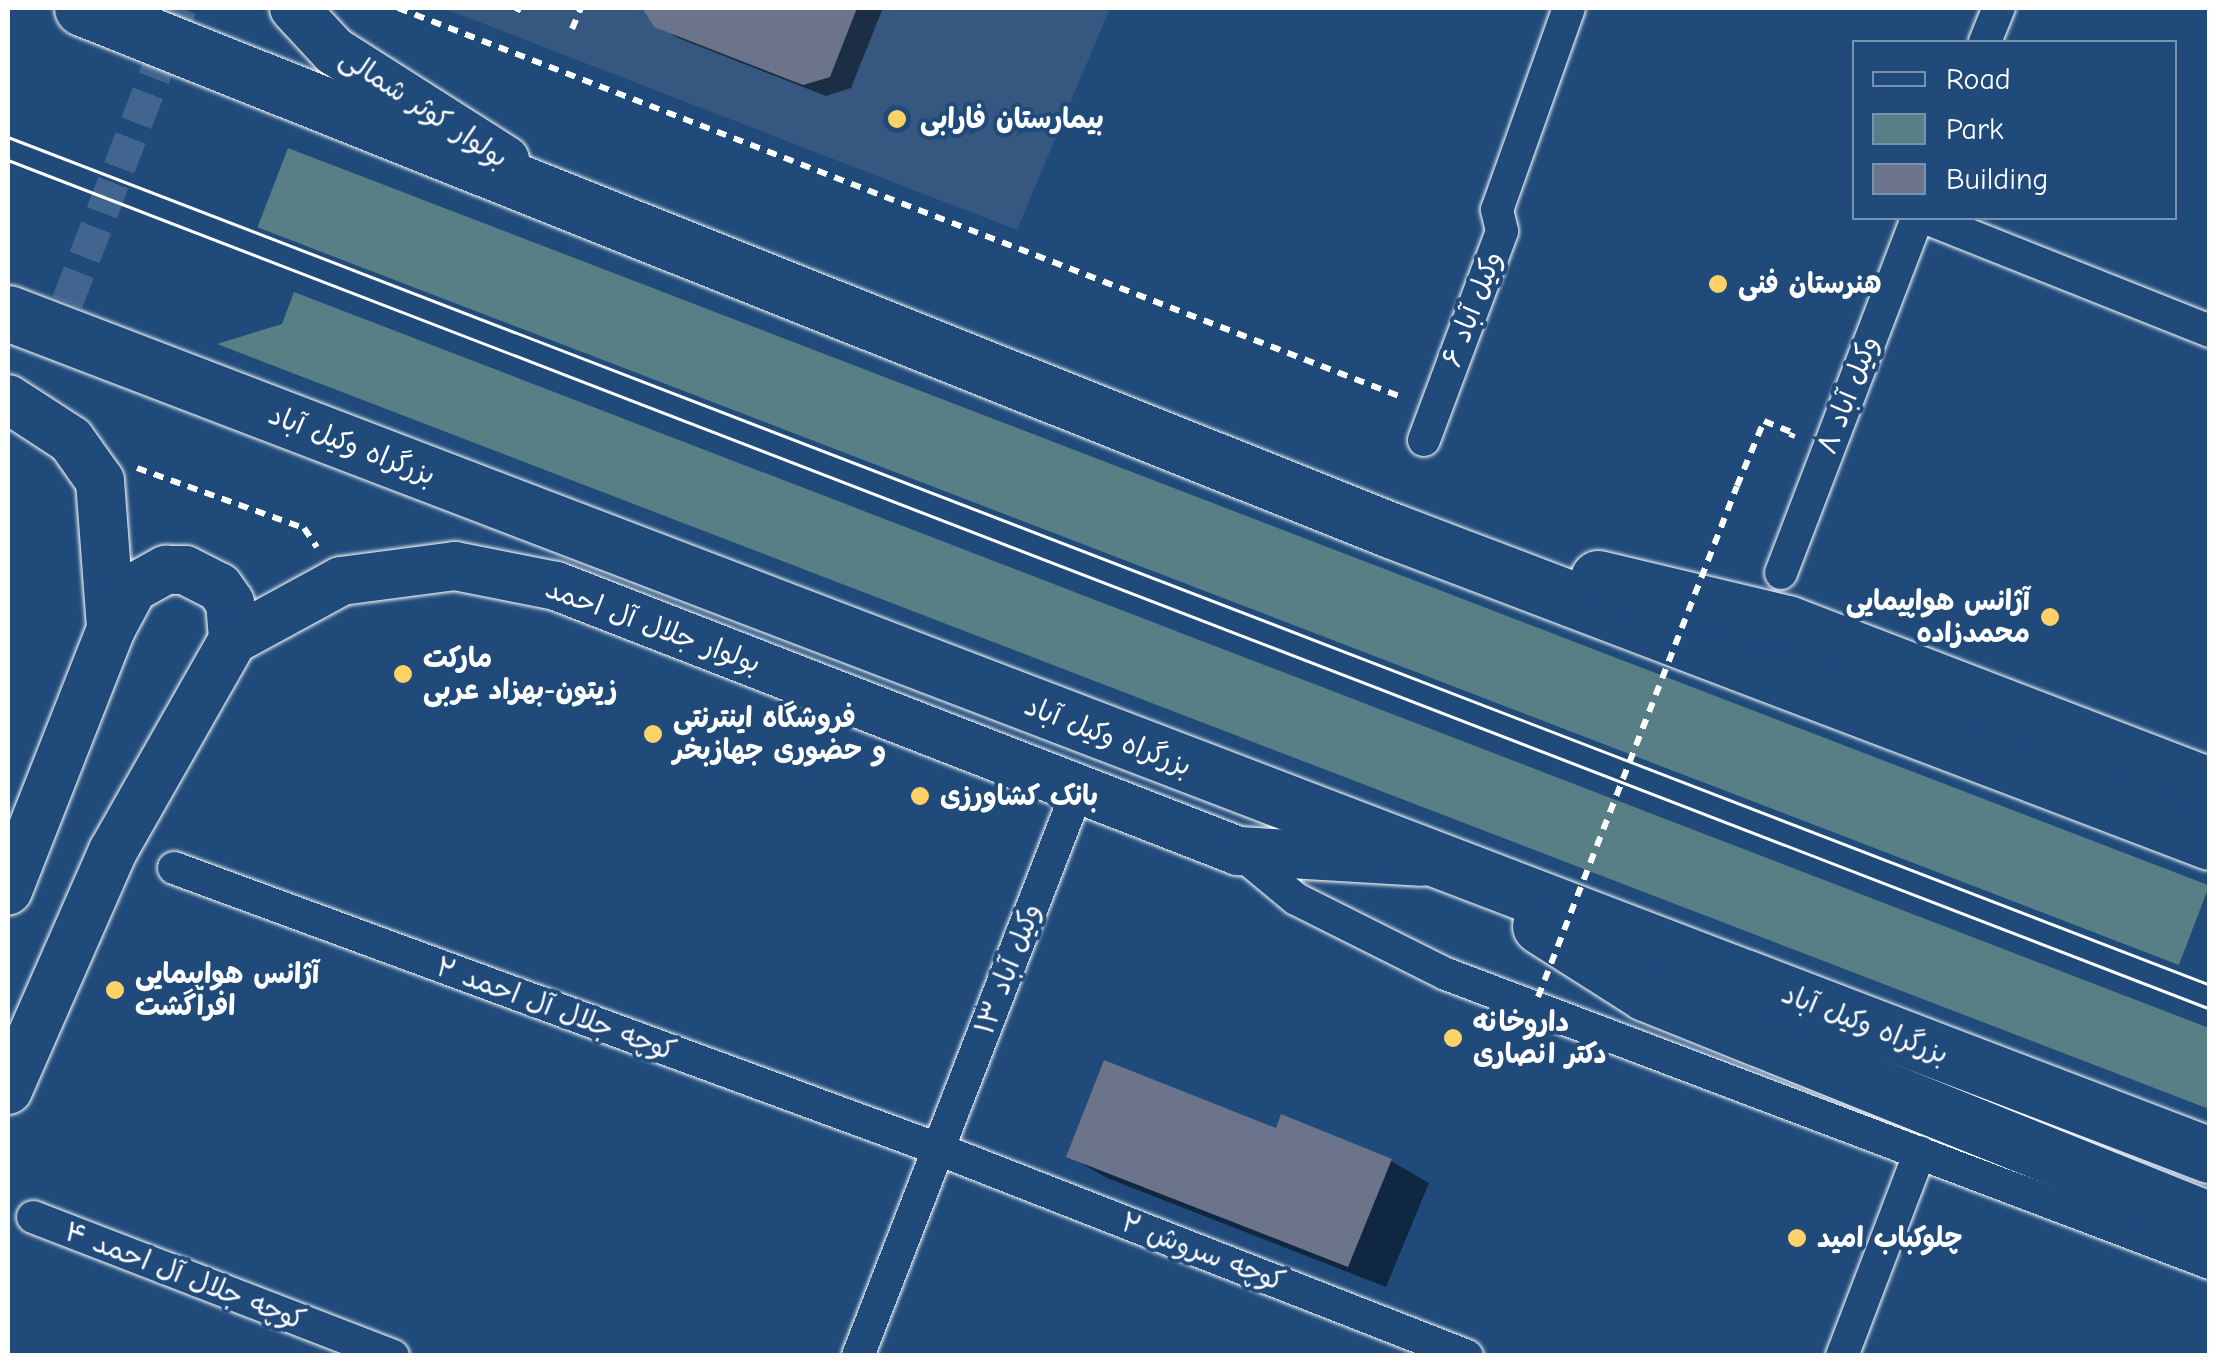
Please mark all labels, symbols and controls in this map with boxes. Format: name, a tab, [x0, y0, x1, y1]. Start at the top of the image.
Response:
legend	[1852, 40, 2177, 220]
street label: بولوار کوثر شمالی	[334, 41, 514, 175]
text: Road	[1946, 62, 2011, 97]
place label: بیمارستان فارابی	[920, 102, 1104, 136]
marker: بیمارستان فارابی	[884, 106, 910, 132]
text: Park	[1946, 112, 2003, 147]
text: Building	[1946, 162, 2049, 197]
street label: ۶ وکیل آباد	[1435, 246, 1509, 372]
place label: هنرستان فنی	[1738, 267, 1881, 301]
marker: هنرستان فنی	[1707, 273, 1729, 295]
street label: ۸ وکیل آباد	[1810, 331, 1886, 459]
street label: بزرگراه وکیل آباد	[264, 398, 440, 492]
street label: بولوار جلال آل احمد	[541, 571, 765, 681]
place label: آژانس هواپیمایی محمدزاده	[1846, 584, 2030, 650]
marker: آژانس هواپیمایی محمدزاده	[2039, 606, 2061, 628]
place label: مارکت زیتون-بهزاد عربی	[423, 641, 617, 707]
marker: مارکت زیتون-بهزاد عربی	[392, 663, 414, 685]
street label: بزرگراه وکیل آباد	[1020, 689, 1196, 783]
place label: فروشگاه اینترنتی و حضوری جهازبخر	[673, 701, 886, 767]
marker: فروشگاه اینترنتی و حضوری جهازبخر	[642, 723, 664, 745]
place label: بانک کشاورزی	[940, 779, 1098, 813]
marker: بانک کشاورزی	[909, 785, 931, 807]
street label: ۱۳ وکیل آباد	[968, 899, 1048, 1039]
street label: کوچه جلال آل احمد ۲	[431, 950, 681, 1068]
place label: آژانس هواپیمایی افراگشت	[135, 957, 319, 1023]
street label: بزرگراه وکیل آباد	[1777, 977, 1953, 1071]
marker: آژانس هواپیمایی افراگشت	[104, 979, 126, 1001]
place label: داروخانه دکتر انصاری	[1473, 1005, 1607, 1071]
marker: داروخانه دکتر انصاری	[1442, 1027, 1464, 1049]
street label: کوچه سروش ۲	[1116, 1205, 1290, 1299]
street label: کوچه جلال آل احمد ۴	[60, 1215, 310, 1337]
place label: چلوکباب امید	[1817, 1221, 1963, 1255]
marker: چلوکباب امید	[1786, 1227, 1808, 1249]

